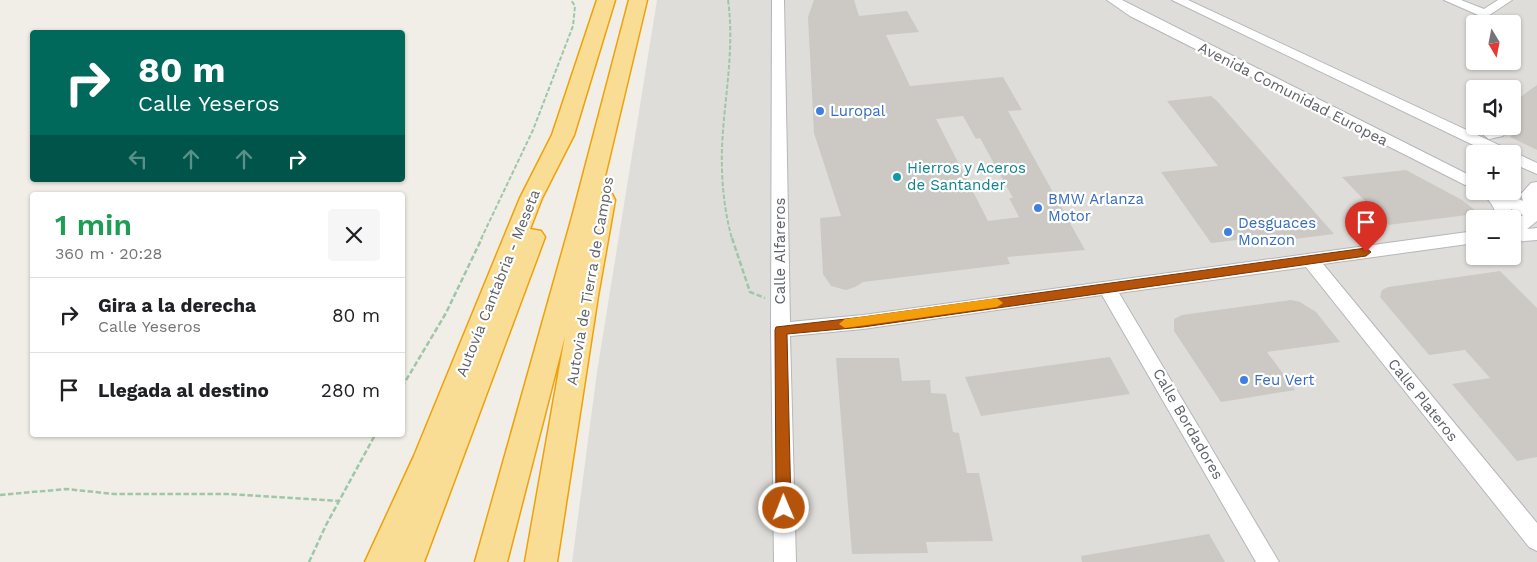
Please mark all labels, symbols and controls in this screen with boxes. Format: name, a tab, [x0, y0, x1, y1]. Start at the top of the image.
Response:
north arrow	[1466, 15, 1521, 70]
map controls	[1466, 15, 1521, 265]
street label: Avenida Comunidad Europea	[1195, 38, 1391, 150]
text: 80 m	[138, 49, 225, 91]
icon: right	[55, 50, 120, 115]
button: sound	[1466, 80, 1521, 135]
text: Calle Yeseros	[138, 91, 280, 116]
place label: Luropal	[830, 102, 886, 120]
marker: Luropal	[814, 105, 826, 117]
icon: left	[124, 145, 152, 173]
icon: ahead	[177, 145, 205, 173]
icon: ahead	[230, 145, 258, 173]
icon: right	[283, 145, 311, 173]
button: +	[1466, 145, 1521, 200]
place label: Hierros y Aceros de Santander	[907, 159, 1026, 194]
marker: Hierros y Aceros de Santander	[891, 171, 903, 183]
street label: Autovia de Tierra de Campos	[563, 175, 617, 387]
street label: Autovía Cantabria - Meseta	[452, 186, 544, 379]
place label: BMW Arlanza Motor	[1048, 190, 1145, 225]
street label: Calle Alfareros	[771, 197, 789, 304]
pin	[1345, 201, 1387, 252]
marker: BMW Arlanza Motor	[1032, 202, 1044, 214]
text: 1 min	[55, 207, 132, 242]
icon: arrive	[1352, 208, 1380, 236]
button: close	[328, 209, 380, 261]
button: −	[1466, 210, 1521, 265]
place label: Desguaces Monzon	[1238, 214, 1316, 249]
marker: Desguaces Monzon	[1222, 226, 1234, 238]
text: 360 m · 20:28	[55, 244, 162, 263]
text: Gira a la derecha	[98, 294, 256, 317]
icon: right	[55, 301, 83, 329]
text: 80 m	[332, 304, 380, 327]
text: Calle Yeseros	[98, 317, 201, 336]
street label: Calle Plateros	[1384, 355, 1462, 445]
street label: Calle Bordadores	[1149, 365, 1227, 483]
place label: Feu Vert	[1254, 371, 1315, 389]
marker: Feu Vert	[1238, 374, 1250, 386]
icon: arrive	[55, 376, 83, 404]
text: Llegada al destino	[98, 379, 269, 402]
text: 280 m	[321, 379, 380, 402]
position arrow	[757, 481, 809, 533]

